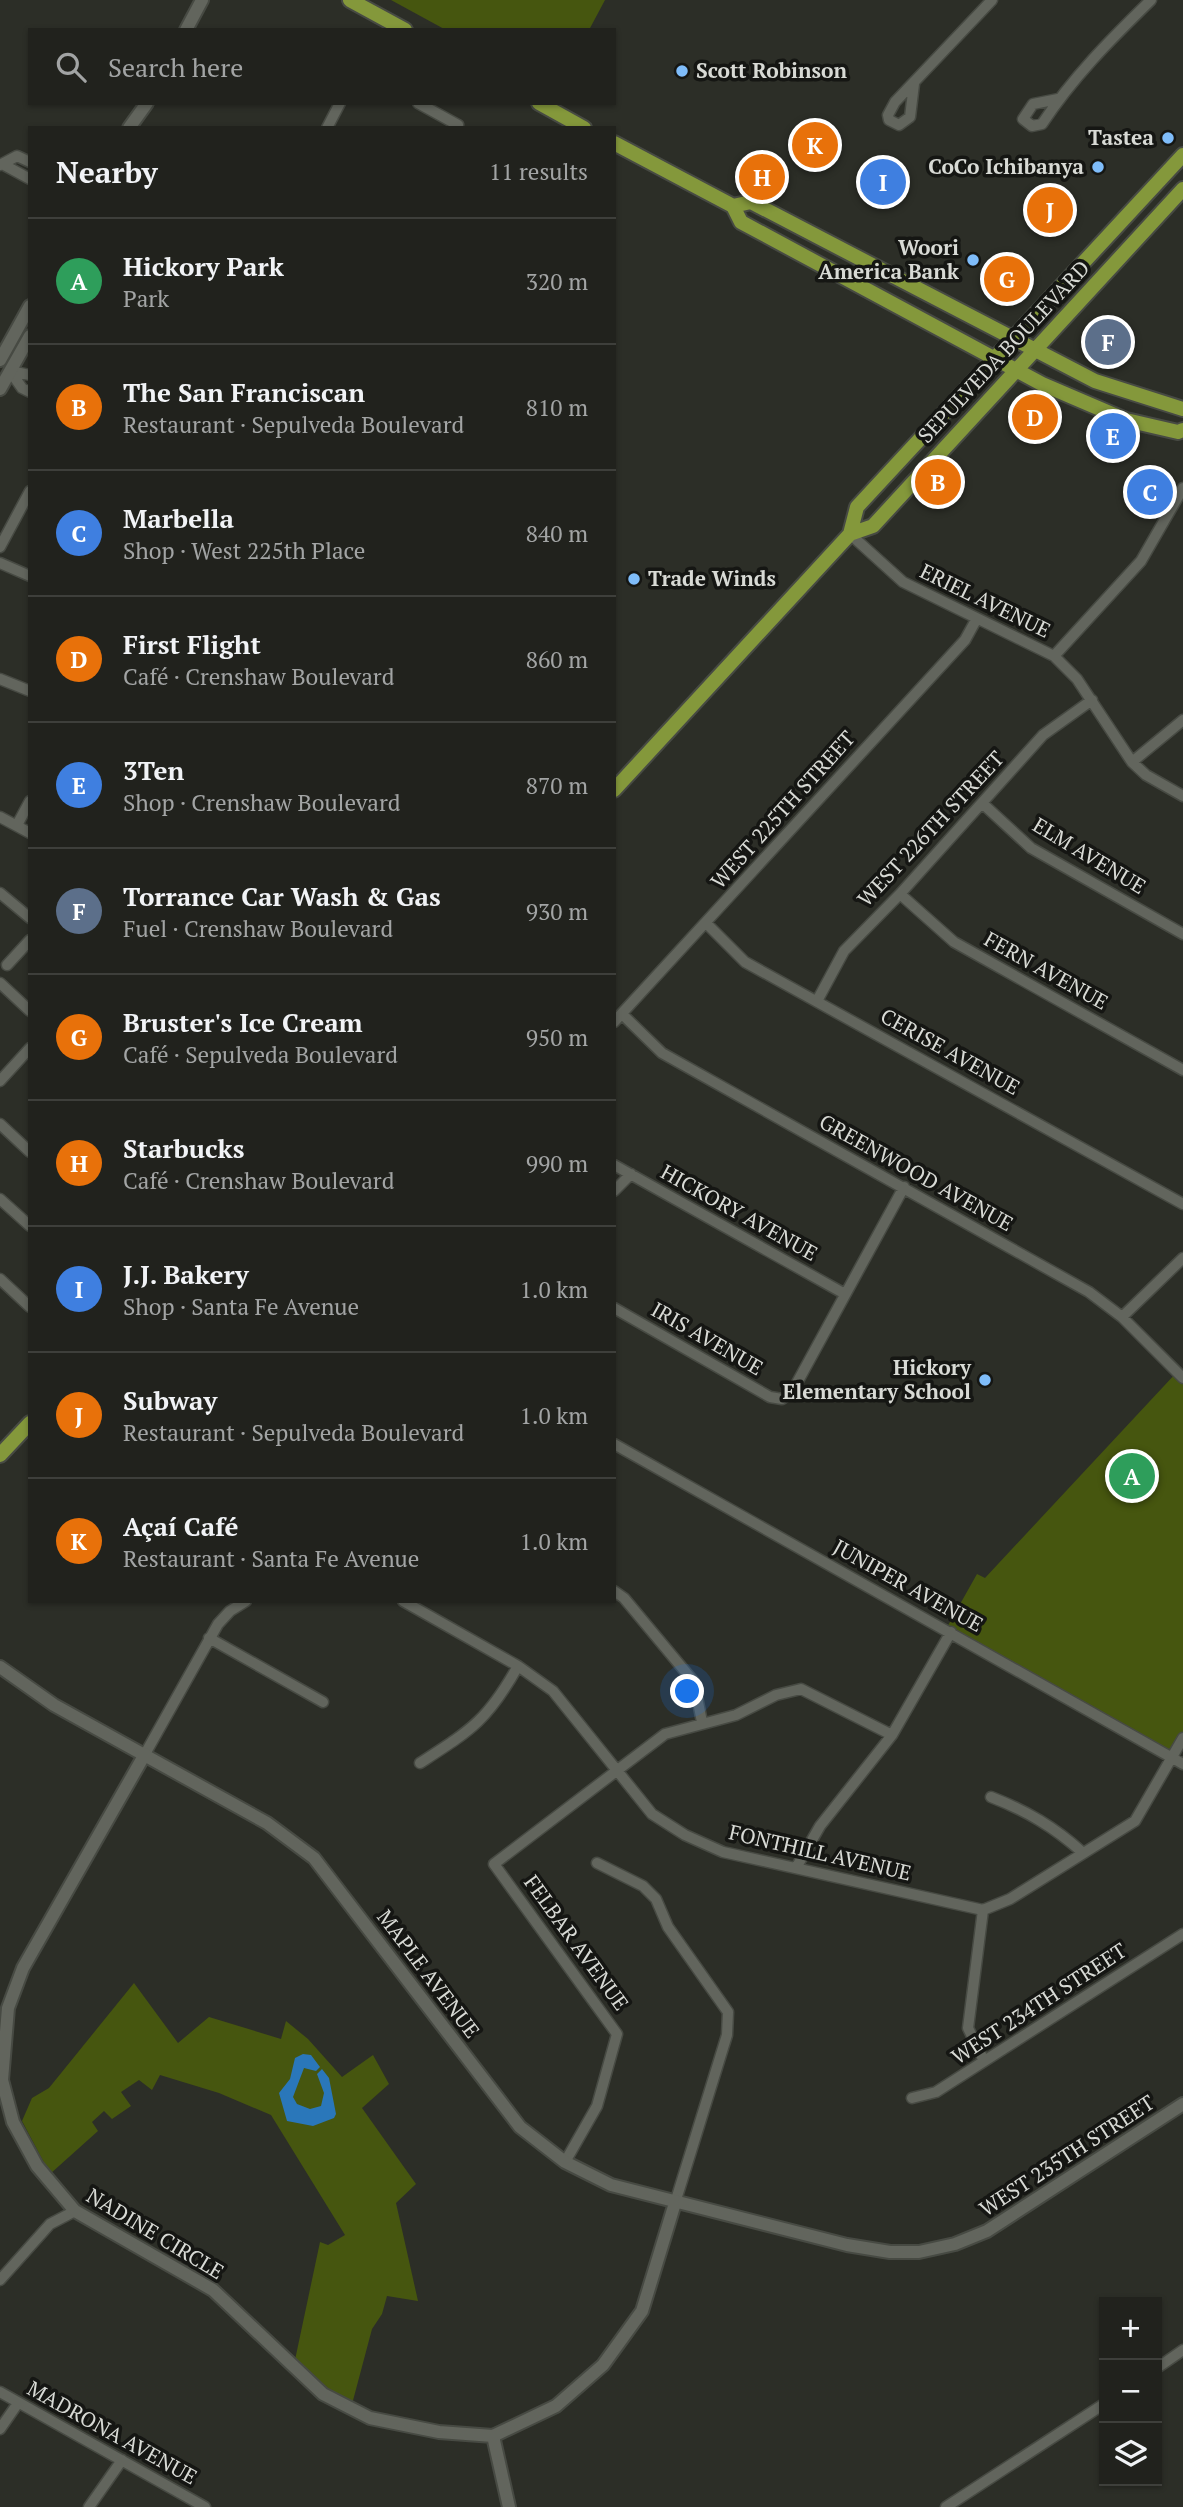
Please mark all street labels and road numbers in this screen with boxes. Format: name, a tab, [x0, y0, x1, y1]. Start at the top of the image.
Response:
street label: SEPULVEDA BOULEVARD	[913, 255, 1095, 449]
street label: ERIEL AVENUE	[916, 556, 1055, 644]
street label: WEST 225TH STREET	[704, 724, 861, 894]
street label: WEST 226TH STREET	[851, 744, 1010, 912]
street label: ELM AVENUE	[1028, 810, 1151, 900]
street label: FERN AVENUE	[980, 925, 1113, 1016]
street label: CERISE AVENUE	[876, 1001, 1025, 1101]
street label: GREENWOOD AVENUE	[814, 1107, 1018, 1237]
street label: HICKORY AVENUE	[656, 1157, 823, 1267]
street label: IRIS AVENUE	[647, 1295, 768, 1381]
street label: JUNIPER AVENUE	[829, 1532, 988, 1638]
street label: FONTHILL AVENUE	[726, 1817, 914, 1887]
street label: FELBAR AVENUE	[518, 1869, 635, 2016]
street label: MAPLE AVENUE	[371, 1903, 486, 2043]
street label: WEST 234TH STREET	[946, 1936, 1131, 2070]
street label: WEST 235TH STREET	[974, 2088, 1159, 2222]
street label: NADINE CIRCLE	[82, 2181, 229, 2285]
street label: MADRONA AVENUE	[23, 2374, 202, 2490]

